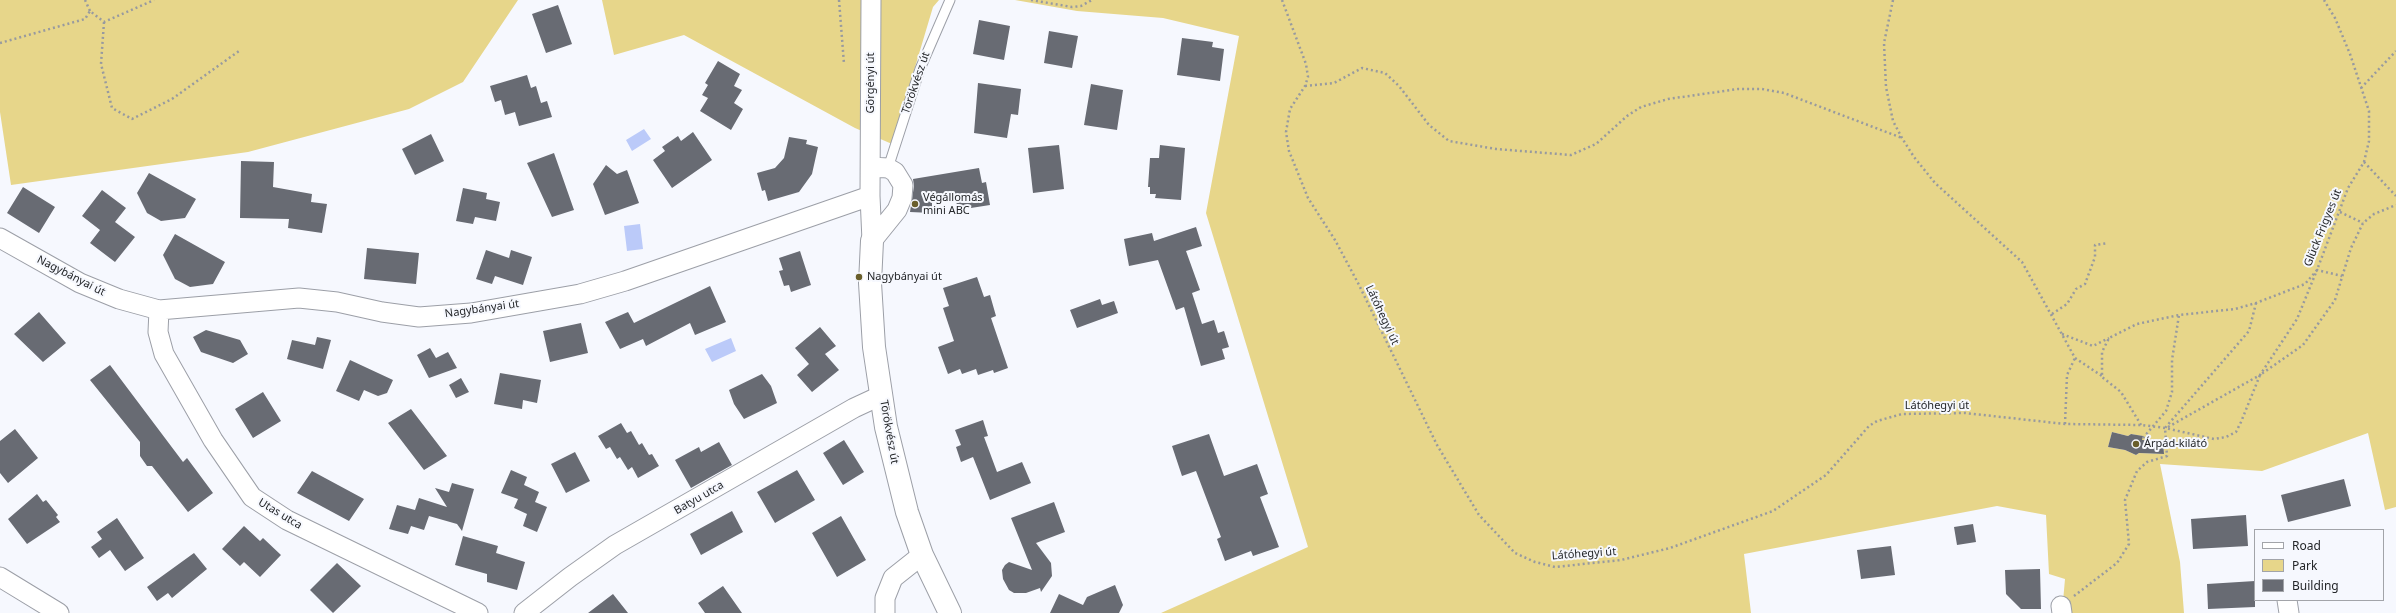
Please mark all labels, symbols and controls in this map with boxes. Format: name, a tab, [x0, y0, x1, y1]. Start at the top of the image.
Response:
street label: Törökvész út	[899, 50, 933, 116]
street label: Görgényi út	[864, 53, 878, 113]
street label: Glück Frigyes út	[2301, 187, 2345, 269]
place label: Végállomás mini ABC	[923, 191, 983, 217]
marker: Végállomás mini ABC	[910, 199, 920, 209]
street label: Nagybányai út	[35, 253, 107, 299]
place label: Nagybányai út	[867, 270, 942, 284]
marker: Nagybányai út	[854, 272, 864, 282]
street label: Látóhegyi út	[1362, 283, 1402, 347]
street label: Nagybányai út	[444, 297, 520, 321]
street label: Törökvész út	[877, 399, 901, 465]
street label: Látóhegyi út	[1905, 399, 1969, 413]
place label: Árpád-kilátó	[2144, 437, 2207, 451]
marker: Árpád-kilátó	[2131, 439, 2141, 449]
street label: Batyu utca	[672, 479, 726, 517]
street label: Utas utca	[256, 496, 304, 532]
legend	[2254, 529, 2384, 601]
text: Road	[2292, 537, 2321, 554]
street label: Látóhegyi út	[1551, 545, 1617, 563]
text: Park	[2292, 557, 2317, 574]
text: Building	[2292, 577, 2339, 594]

